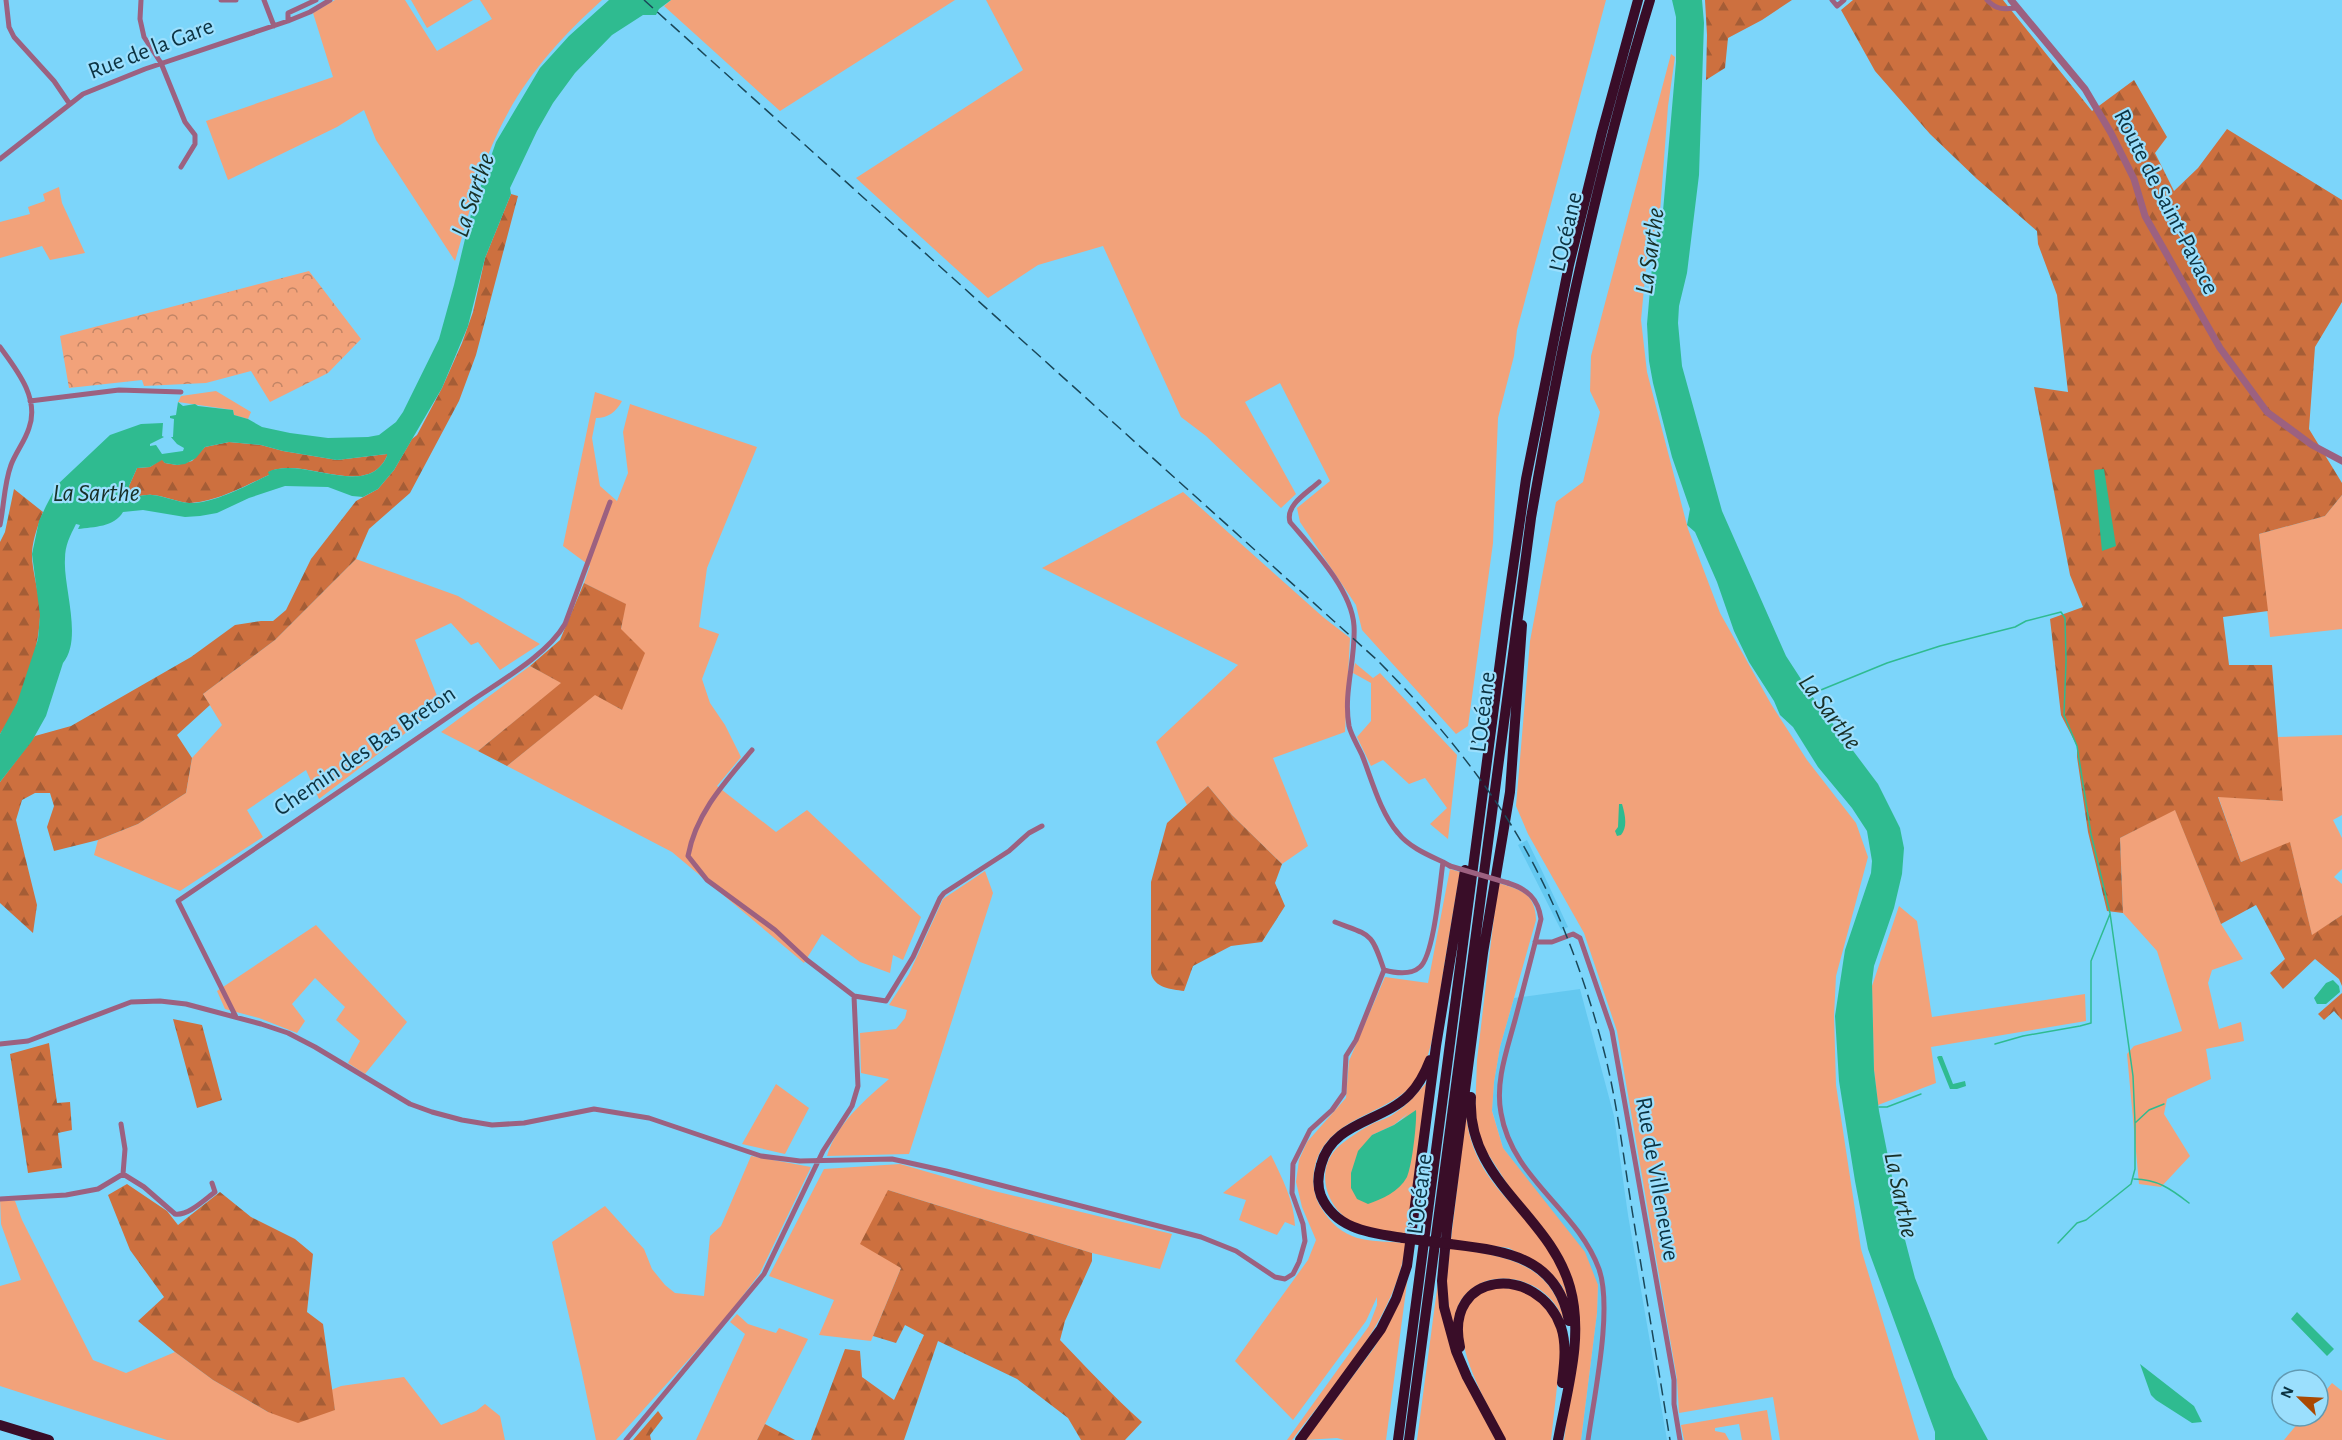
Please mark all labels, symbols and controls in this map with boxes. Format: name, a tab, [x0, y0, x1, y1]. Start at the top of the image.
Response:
street label: Rue de la Gare	[85, 14, 217, 84]
street label: Route de Saint-Pavace	[2109, 106, 2223, 298]
water label: La Sarthe	[447, 149, 500, 240]
street label: L’Océane	[1545, 190, 1587, 274]
water label: La Sarthe	[1631, 206, 1669, 296]
water label: La Sarthe	[53, 480, 140, 506]
water label: La Sarthe	[1793, 669, 1867, 755]
street label: L’Océane	[1466, 670, 1500, 754]
street label: Chemin des Bas Breton	[270, 681, 460, 821]
street label: Rue de Villeneuve	[1631, 1095, 1683, 1263]
water label: La Sarthe	[1879, 1150, 1923, 1240]
street label: L’Océane	[1403, 1152, 1437, 1236]
north arrow	[2270, 1368, 2330, 1428]
text: N	[2278, 1384, 2297, 1401]

